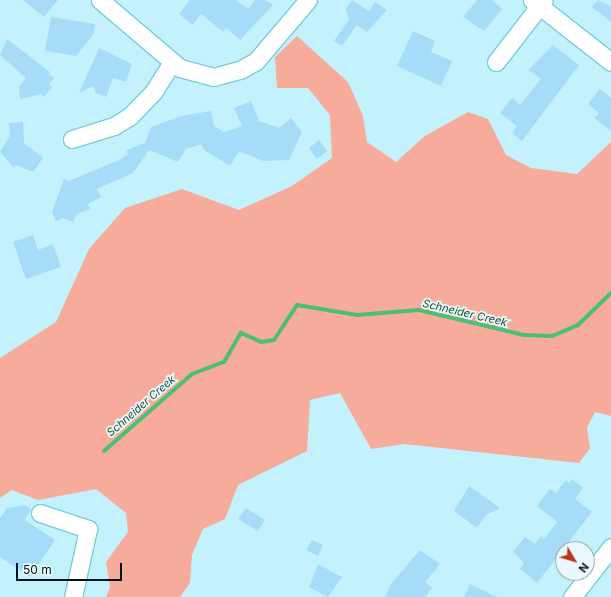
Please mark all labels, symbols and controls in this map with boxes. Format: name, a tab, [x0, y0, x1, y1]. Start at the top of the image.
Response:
water label: Schneider Creek	[421, 297, 509, 329]
water label: Schneider Creek	[104, 373, 178, 439]
north arrow	[555, 541, 595, 581]
scale bar	[18, 555, 124, 581]
text: N	[576, 560, 592, 575]
text: 50 m	[23, 562, 52, 577]

